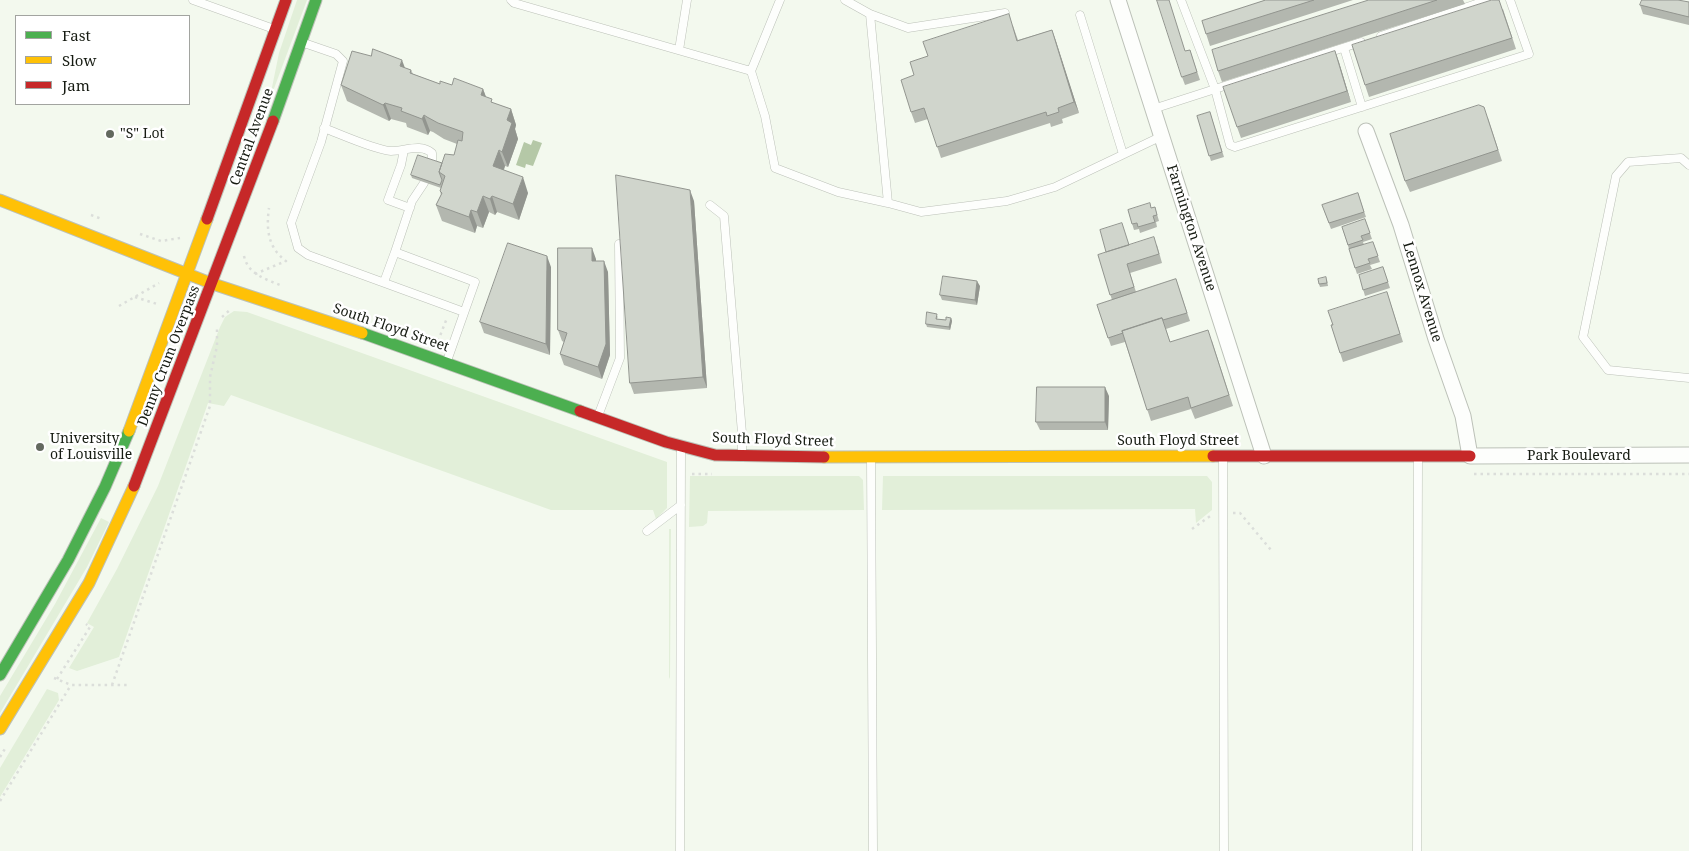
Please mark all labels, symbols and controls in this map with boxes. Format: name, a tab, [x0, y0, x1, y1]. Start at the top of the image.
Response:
legend	[15, 15, 190, 105]
text: Fast	[62, 25, 91, 45]
text: Slow	[62, 50, 96, 70]
text: Jam	[62, 75, 90, 95]
street label: Central Avenue	[227, 86, 277, 188]
place label: "S" Lot	[120, 126, 164, 142]
marker: "S" Lot	[104, 128, 116, 140]
street label: Farmington Avenue	[1163, 163, 1219, 293]
street label: Lennox Avenue	[1399, 240, 1445, 344]
street label: Denny Crum Overpass	[134, 283, 204, 429]
street label: South Floyd Street	[331, 300, 451, 356]
street label: South Floyd Street	[712, 429, 834, 451]
place label: University of Louisville	[50, 431, 132, 464]
street label: South Floyd Street	[1117, 433, 1239, 449]
marker: University of Louisville	[34, 441, 46, 453]
street label: Park Boulevard	[1527, 448, 1631, 464]

